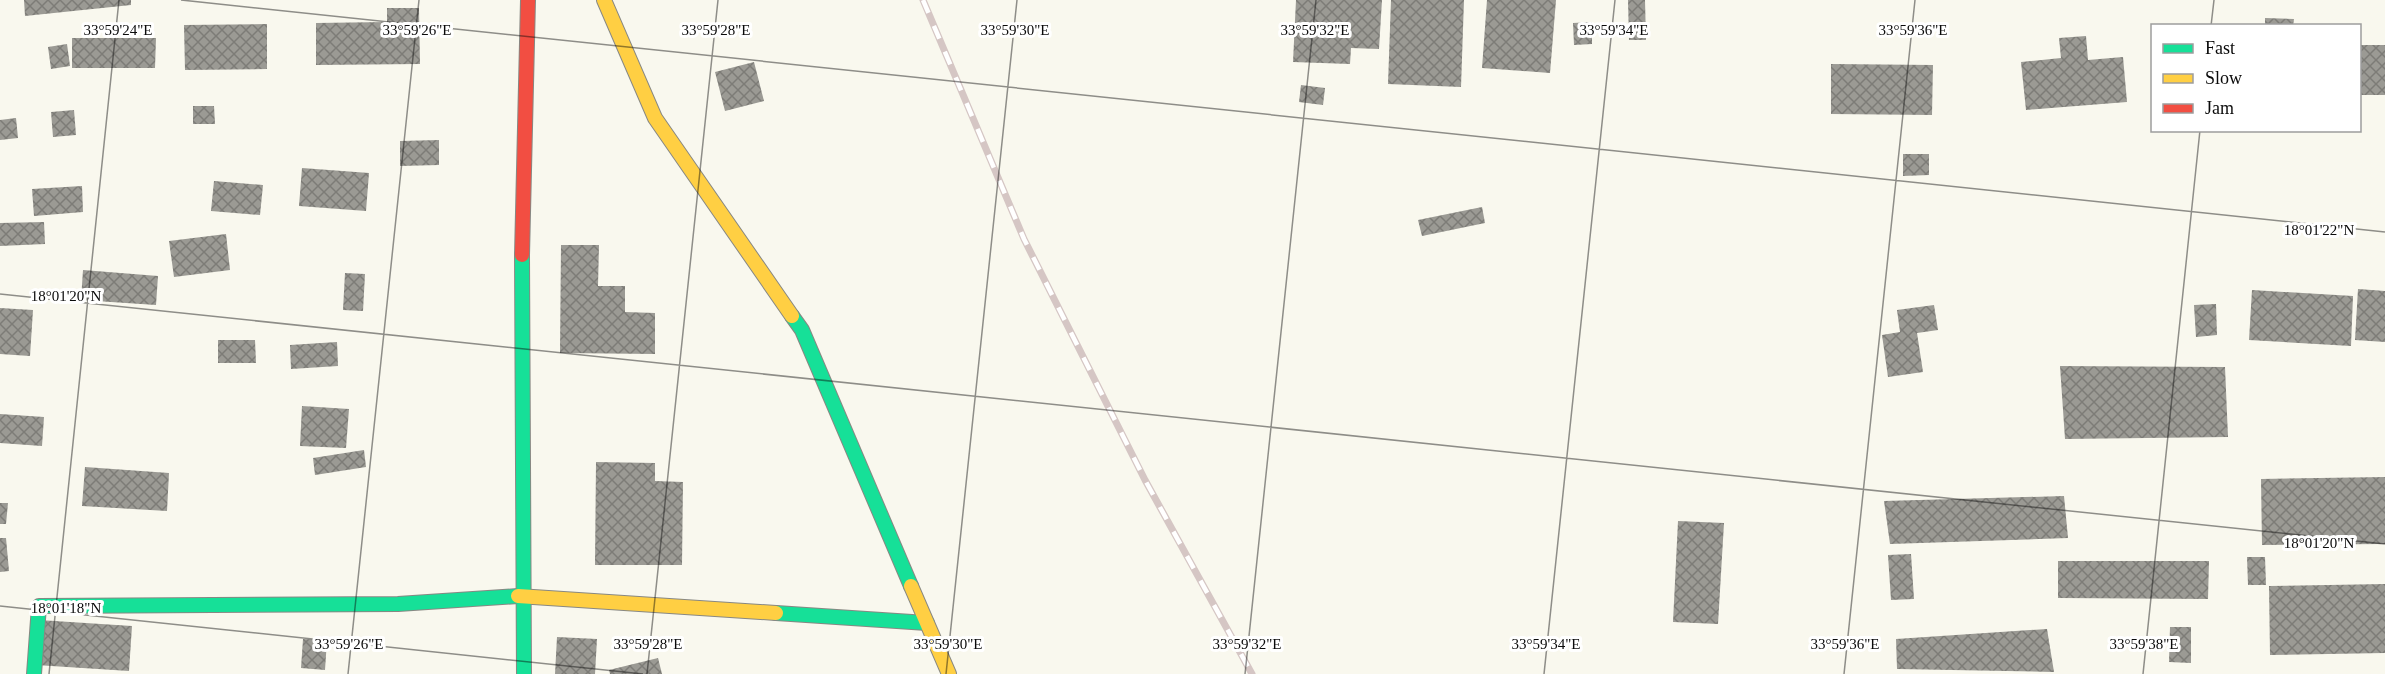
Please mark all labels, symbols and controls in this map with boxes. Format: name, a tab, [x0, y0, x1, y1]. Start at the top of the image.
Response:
text: 33°59'24"E	[84, 22, 153, 38]
text: 33°59'26"E	[383, 22, 452, 38]
text: 33°59'28"E	[682, 22, 751, 38]
text: 33°59'30"E	[981, 22, 1050, 38]
text: 33°59'32"E	[1281, 22, 1350, 38]
text: 33°59'34"E	[1580, 22, 1649, 38]
text: 33°59'36"E	[1879, 22, 1948, 38]
legend	[2151, 24, 2361, 132]
text: Fast	[2205, 38, 2235, 58]
text: Slow	[2205, 68, 2242, 88]
text: Jam	[2205, 98, 2234, 118]
text: 18°01'22"N	[2284, 222, 2354, 238]
text: 18°01'20"N	[31, 288, 101, 304]
text: 18°01'20"N	[2284, 535, 2354, 551]
text: 18°01'18"N	[31, 600, 101, 616]
text: 33°59'26"E	[315, 636, 384, 652]
text: 33°59'28"E	[614, 636, 683, 652]
text: 33°59'30"E	[914, 636, 983, 652]
text: 33°59'32"E	[1213, 636, 1282, 652]
text: 33°59'34"E	[1512, 636, 1581, 652]
text: 33°59'36"E	[1811, 636, 1880, 652]
text: 33°59'38"E	[2110, 636, 2179, 652]

